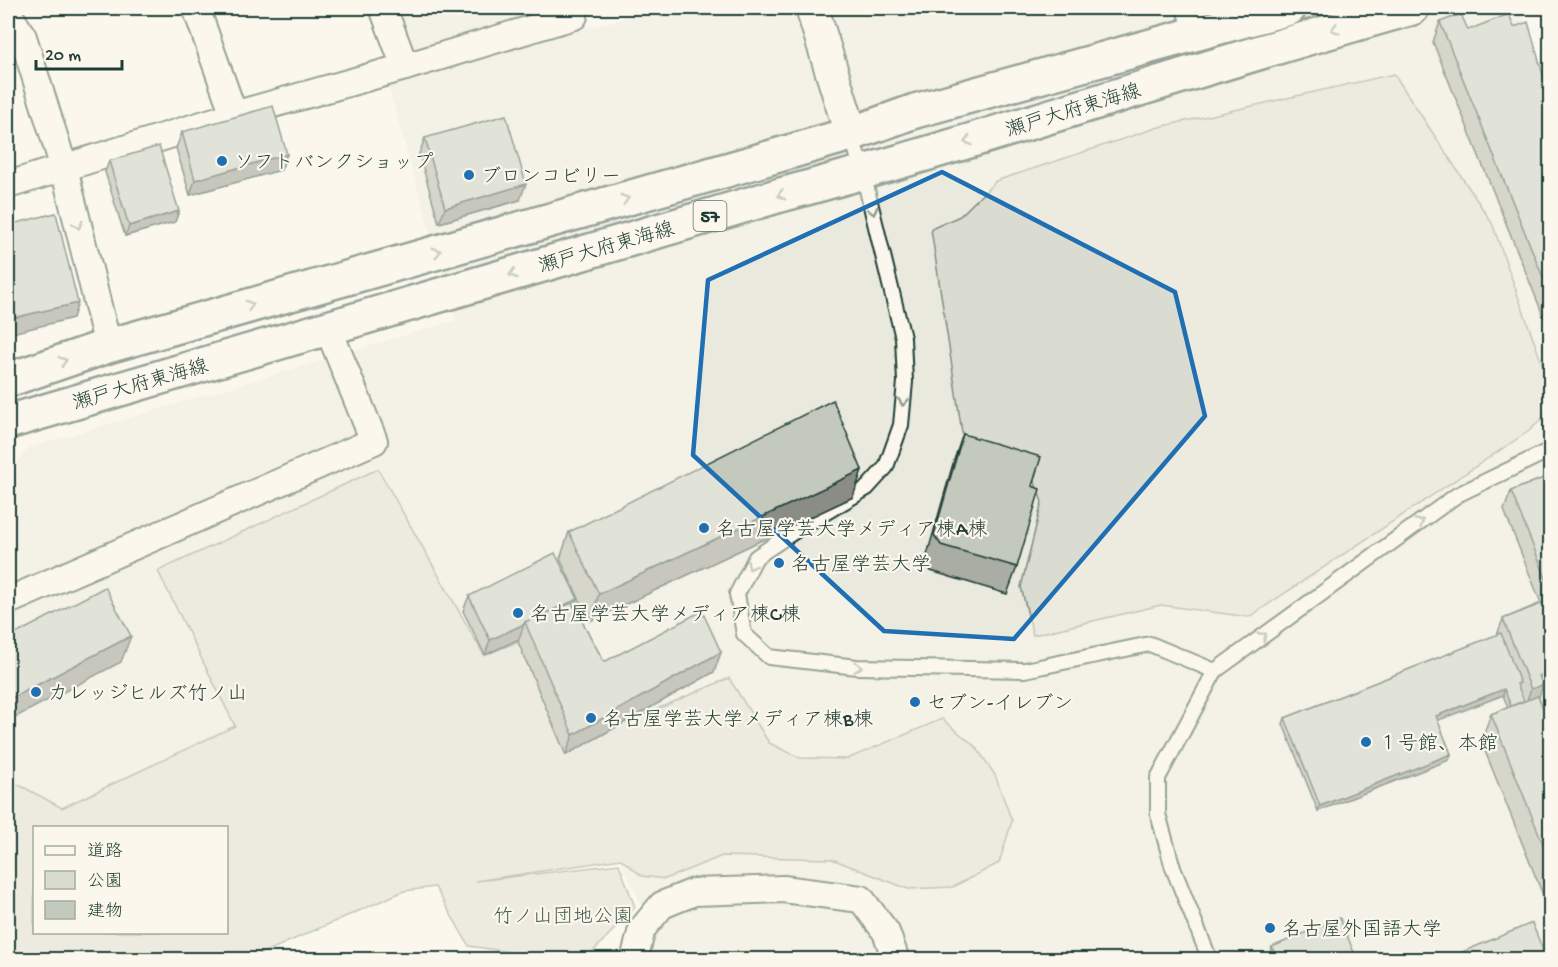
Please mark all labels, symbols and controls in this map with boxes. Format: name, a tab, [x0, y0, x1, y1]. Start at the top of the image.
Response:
one-way arrow	[1330, 22, 1341, 34]
scale bar	[36, 33, 122, 71]
text: 20 m	[45, 46, 81, 67]
street label: 瀬戸大府東海線	[1003, 79, 1144, 144]
one-way arrow	[963, 134, 974, 146]
place label: ソフトバンクショップ	[234, 152, 433, 176]
marker: ソフトバンクショップ	[215, 154, 229, 168]
place label: ブロンコビリー	[481, 166, 621, 190]
marker: ブロンコビリー	[462, 168, 476, 182]
one-way arrow	[776, 188, 787, 200]
one-way arrow	[619, 194, 630, 206]
road number: 57	[694, 201, 726, 231]
one-way arrow	[865, 206, 878, 216]
street label: 瀬戸大府東海線	[536, 217, 677, 280]
one-way arrow	[70, 220, 83, 230]
one-way arrow	[431, 247, 442, 259]
one-way arrow	[508, 266, 518, 279]
one-way arrow	[244, 300, 255, 312]
street label: 瀬戸大府東海線	[70, 354, 211, 417]
one-way arrow	[57, 356, 68, 368]
one-way arrow	[897, 397, 910, 406]
place label: 名古屋学芸大学メディア棟A棟	[716, 518, 988, 543]
one-way arrow	[1414, 518, 1425, 529]
marker: 名古屋学芸大学メディア棟A棟	[697, 521, 711, 535]
place label: 名古屋学芸大学	[791, 554, 931, 578]
marker: 名古屋学芸大学	[772, 556, 786, 570]
one-way arrow	[747, 559, 759, 570]
place label: 名古屋学芸大学メディア棟C棟	[530, 603, 801, 628]
marker: 名古屋学芸大学メディア棟C棟	[511, 606, 525, 620]
one-way arrow	[1256, 632, 1267, 643]
one-way arrow	[853, 660, 862, 673]
place label: カレッジヒルズ竹ノ山	[48, 683, 248, 707]
marker: カレッジヒルズ竹ノ山	[29, 685, 43, 699]
place label: セブン-イレブン	[927, 693, 1073, 717]
marker: セブン-イレブン	[908, 695, 922, 709]
place label: 名古屋学芸大学メディア棟B棟	[603, 708, 873, 733]
marker: 名古屋学芸大学メディア棟B棟	[584, 711, 598, 725]
place label: １号館、本館	[1378, 733, 1498, 757]
marker: １号館、本館	[1359, 735, 1373, 749]
legend	[33, 826, 228, 934]
text: 道路	[87, 841, 123, 863]
text: 公園	[87, 872, 123, 893]
text: 建物	[87, 901, 123, 923]
park label: 竹ノ山団地公園	[493, 906, 633, 930]
place label: 名古屋外国語大学	[1282, 918, 1442, 943]
marker: 名古屋外国語大学	[1263, 921, 1277, 935]

